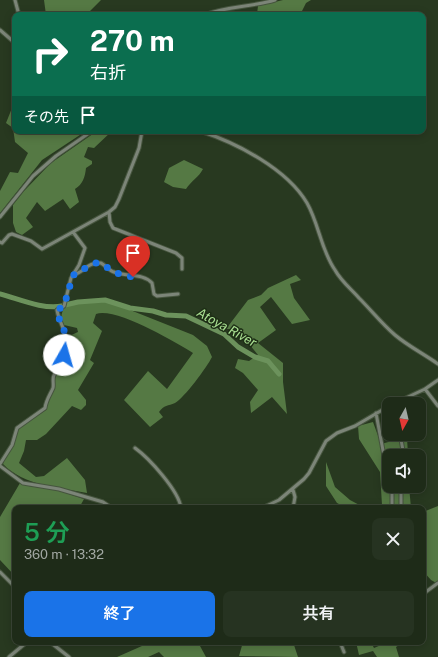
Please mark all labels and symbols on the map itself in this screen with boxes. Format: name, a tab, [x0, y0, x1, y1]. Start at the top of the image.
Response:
pin	[116, 236, 150, 277]
water label: Atoya River	[194, 305, 259, 350]
position arrow	[43, 334, 85, 376]
north arrow	[382, 397, 426, 441]

